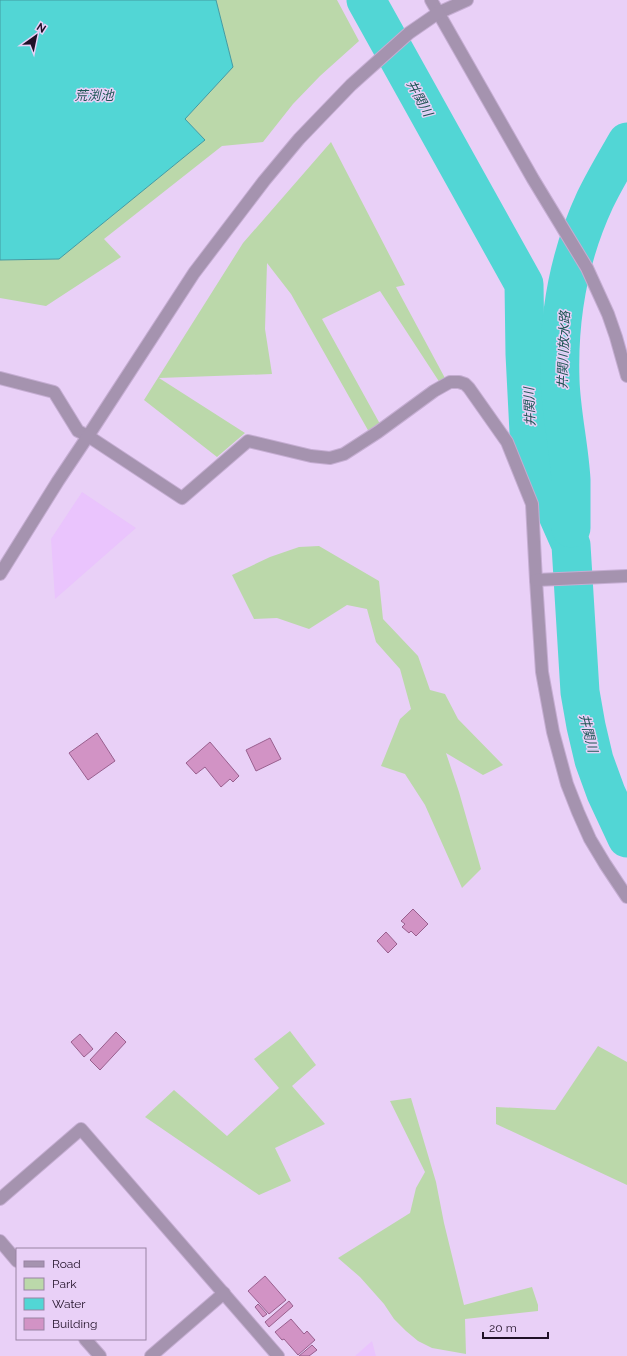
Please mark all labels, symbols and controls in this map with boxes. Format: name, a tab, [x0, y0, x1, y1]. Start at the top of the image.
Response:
north arrow	[16, 16, 56, 56]
text: N	[34, 20, 48, 36]
water label: 井関川	[404, 78, 437, 121]
water label: 荒渕池	[74, 88, 115, 103]
water label: 井関川放水路	[555, 310, 572, 389]
water label: 井関川	[521, 385, 538, 427]
water label: 井関川	[577, 712, 601, 756]
legend	[16, 1248, 146, 1340]
text: Road	[52, 1257, 81, 1271]
text: Park	[52, 1277, 77, 1291]
text: Water	[52, 1297, 86, 1311]
scale bar	[483, 1314, 548, 1340]
text: Building	[52, 1317, 98, 1331]
text: 20 m	[489, 1321, 517, 1335]

